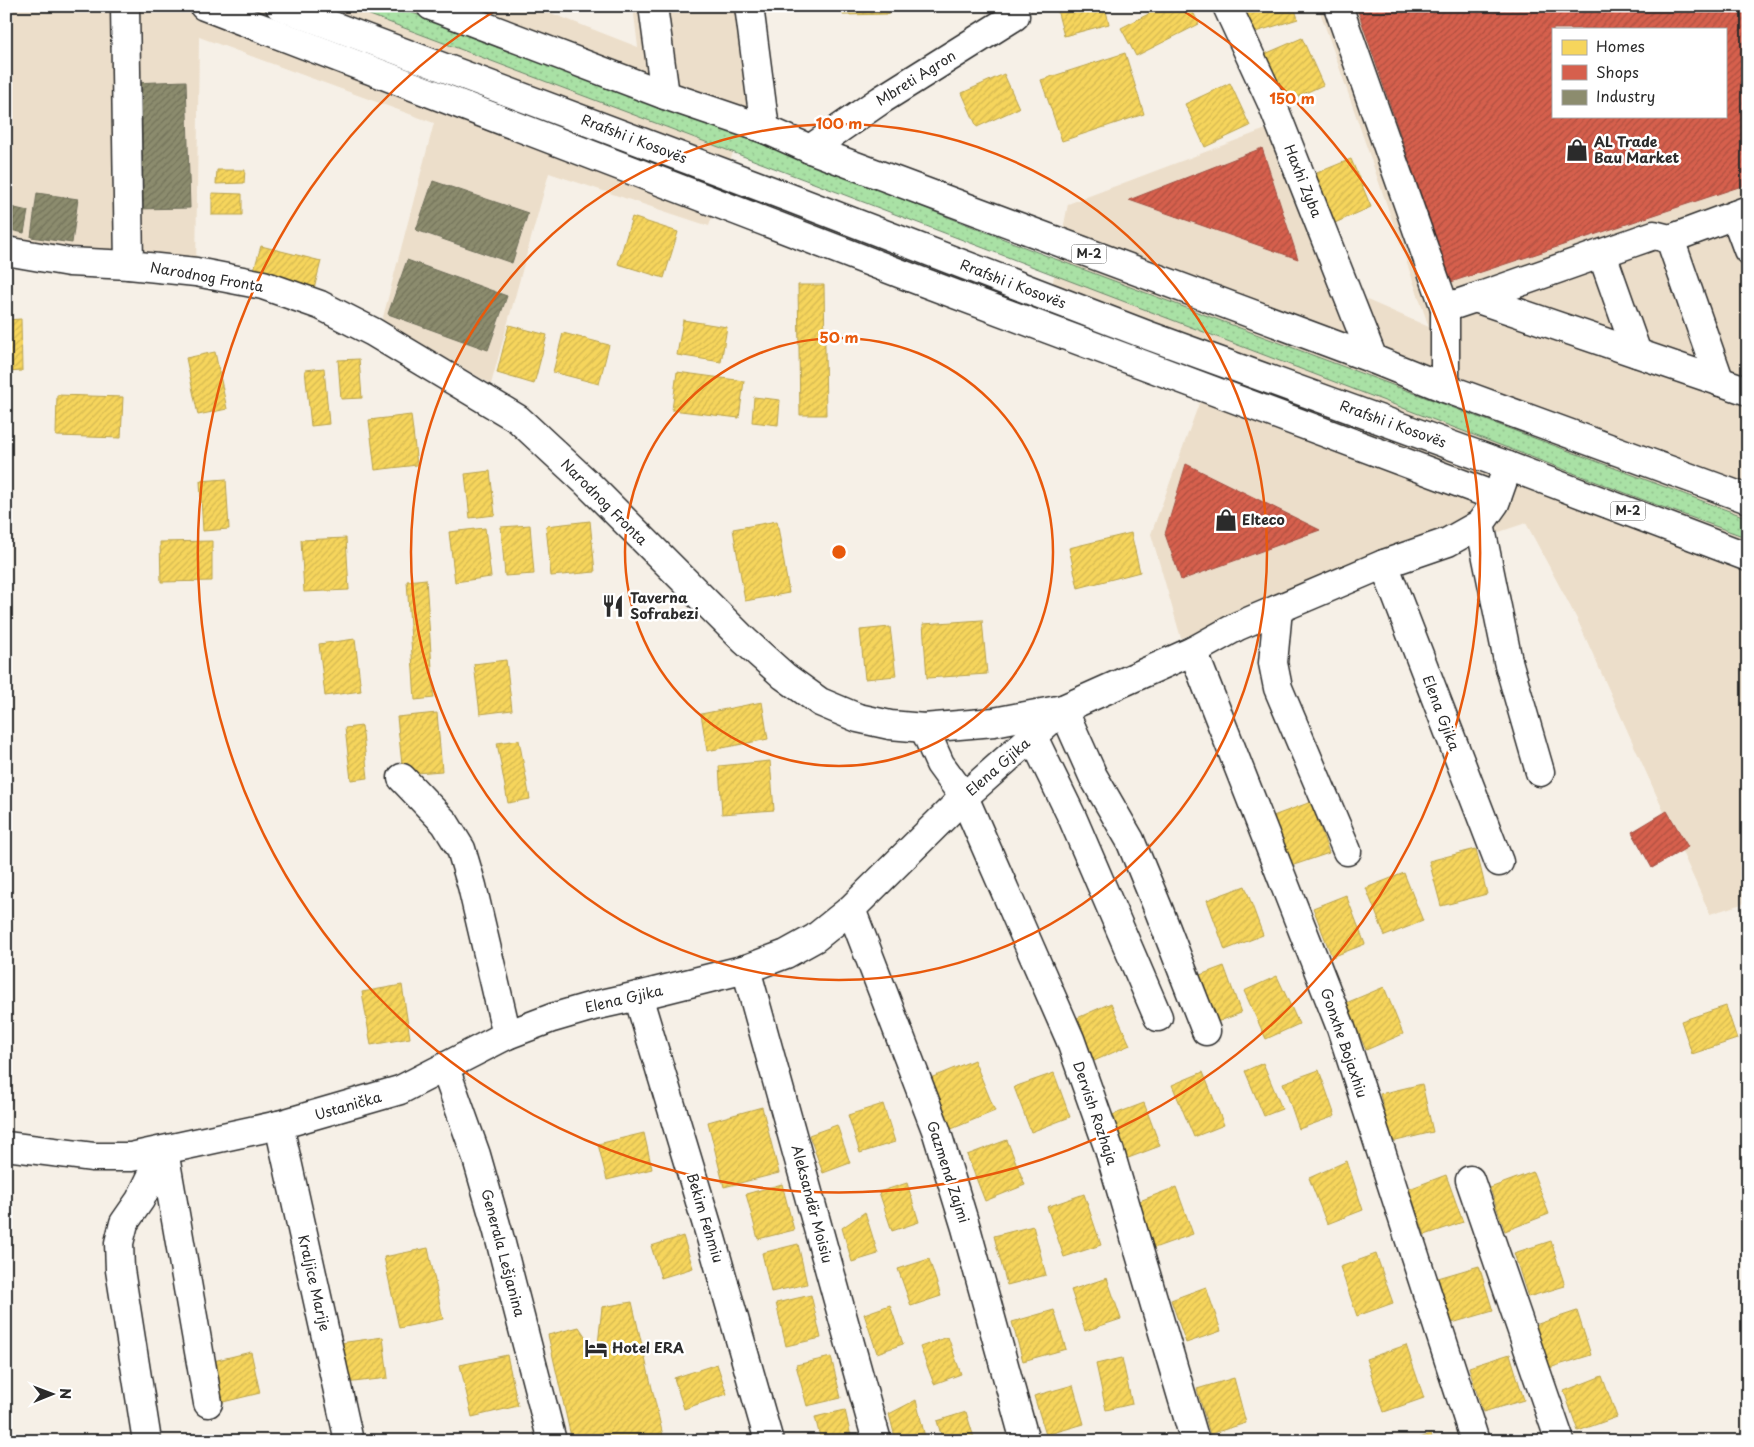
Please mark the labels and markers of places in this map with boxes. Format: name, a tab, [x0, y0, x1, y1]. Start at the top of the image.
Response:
place label: AL Trade Bau Market	[1594, 131, 1680, 168]
shop icon: AL Trade Bau Market	[1564, 137, 1590, 163]
shop icon: Elteco	[1213, 507, 1239, 533]
place label: Elteco	[1242, 509, 1285, 530]
centre of rings	[830, 543, 848, 561]
place label: Taverna Sofrabezi	[630, 587, 699, 624]
restaurant icon: Taverna Sofrabezi	[600, 593, 626, 619]
hotel icon: Hotel ERA	[583, 1335, 609, 1361]
place label: Hotel ERA	[612, 1337, 684, 1358]

